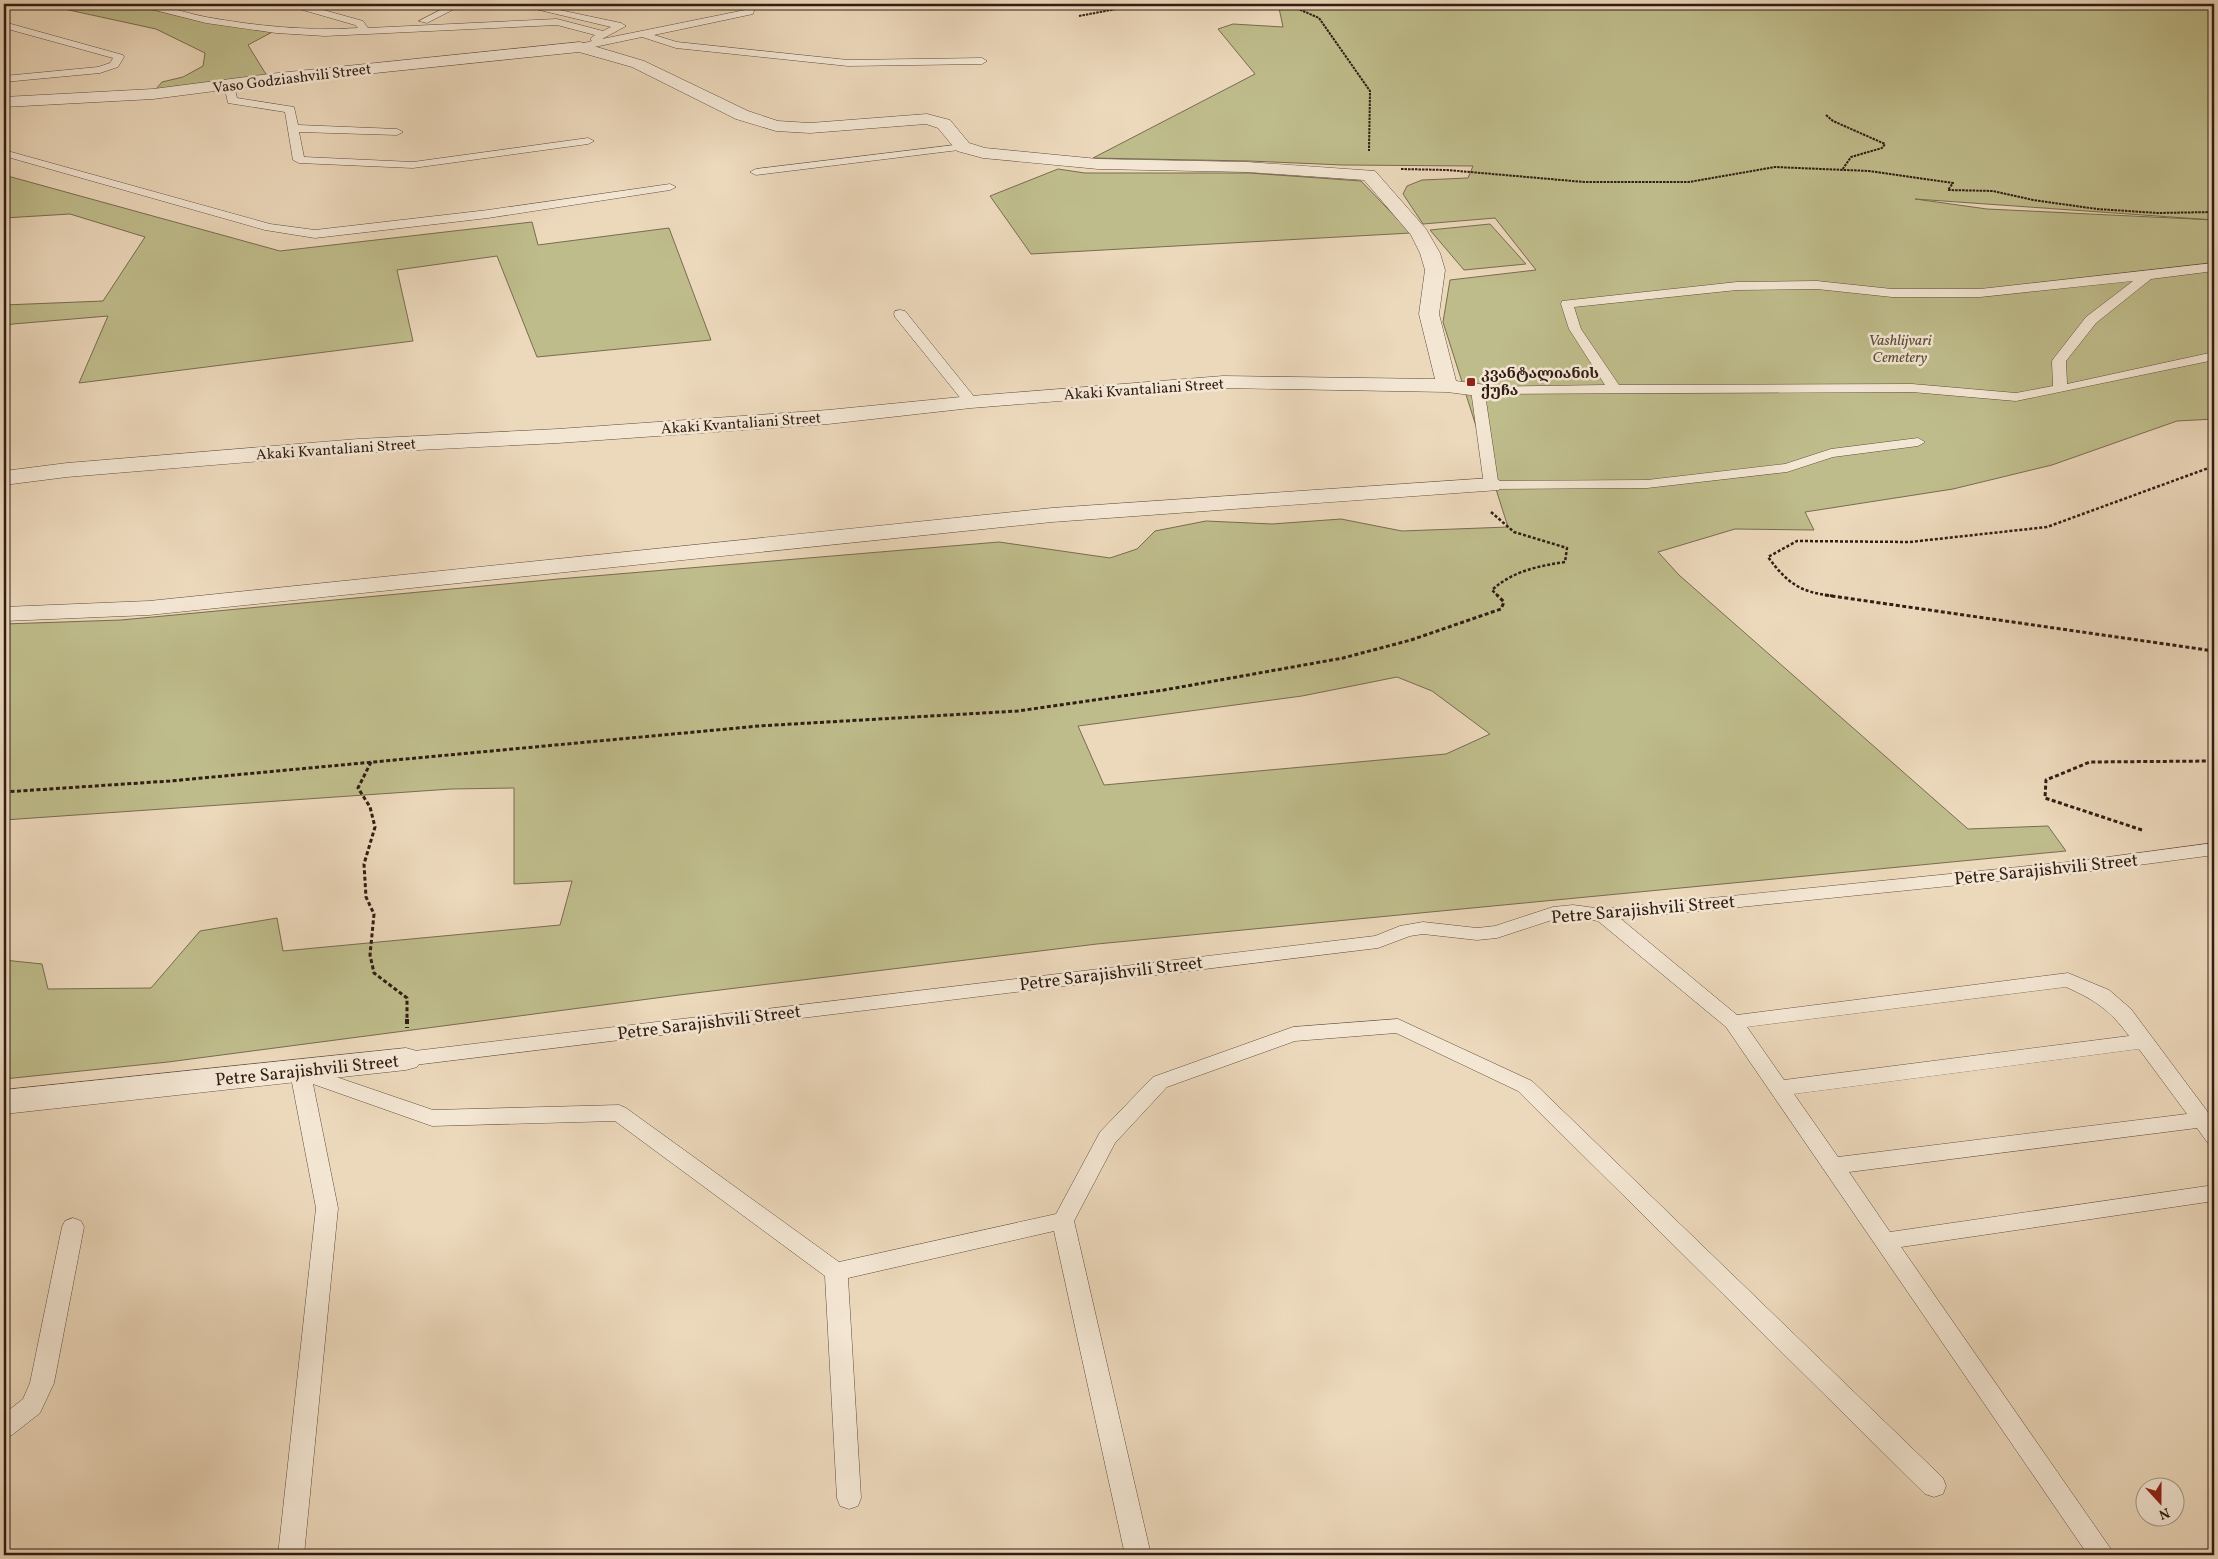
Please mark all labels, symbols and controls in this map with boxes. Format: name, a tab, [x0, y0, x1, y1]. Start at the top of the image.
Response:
street label: Vaso Godziashvili Street	[212, 59, 372, 100]
park label: Vashlijvari Cemetery	[1868, 331, 1932, 369]
place label: კვანტალიანის ქუჩა	[1481, 364, 1599, 402]
street label: Akaki Kvantaliani Street	[1063, 374, 1225, 407]
marker: კვანტალიანის ქუჩა	[1465, 376, 1477, 388]
street label: Akaki Kvantaliani Street	[660, 408, 822, 441]
street label: Akaki Kvantaliani Street	[255, 434, 417, 467]
street label: Petre Sarajishvili Street	[1953, 848, 2139, 893]
street label: Petre Sarajishvili Street	[1550, 890, 1736, 931]
street label: Petre Sarajishvili Street	[1018, 951, 1204, 998]
street label: Petre Sarajishvili Street	[616, 1000, 802, 1047]
street label: Petre Sarajishvili Street	[214, 1049, 400, 1094]
north arrow	[2136, 1476, 2186, 1526]
text: N	[2156, 1502, 2172, 1523]

